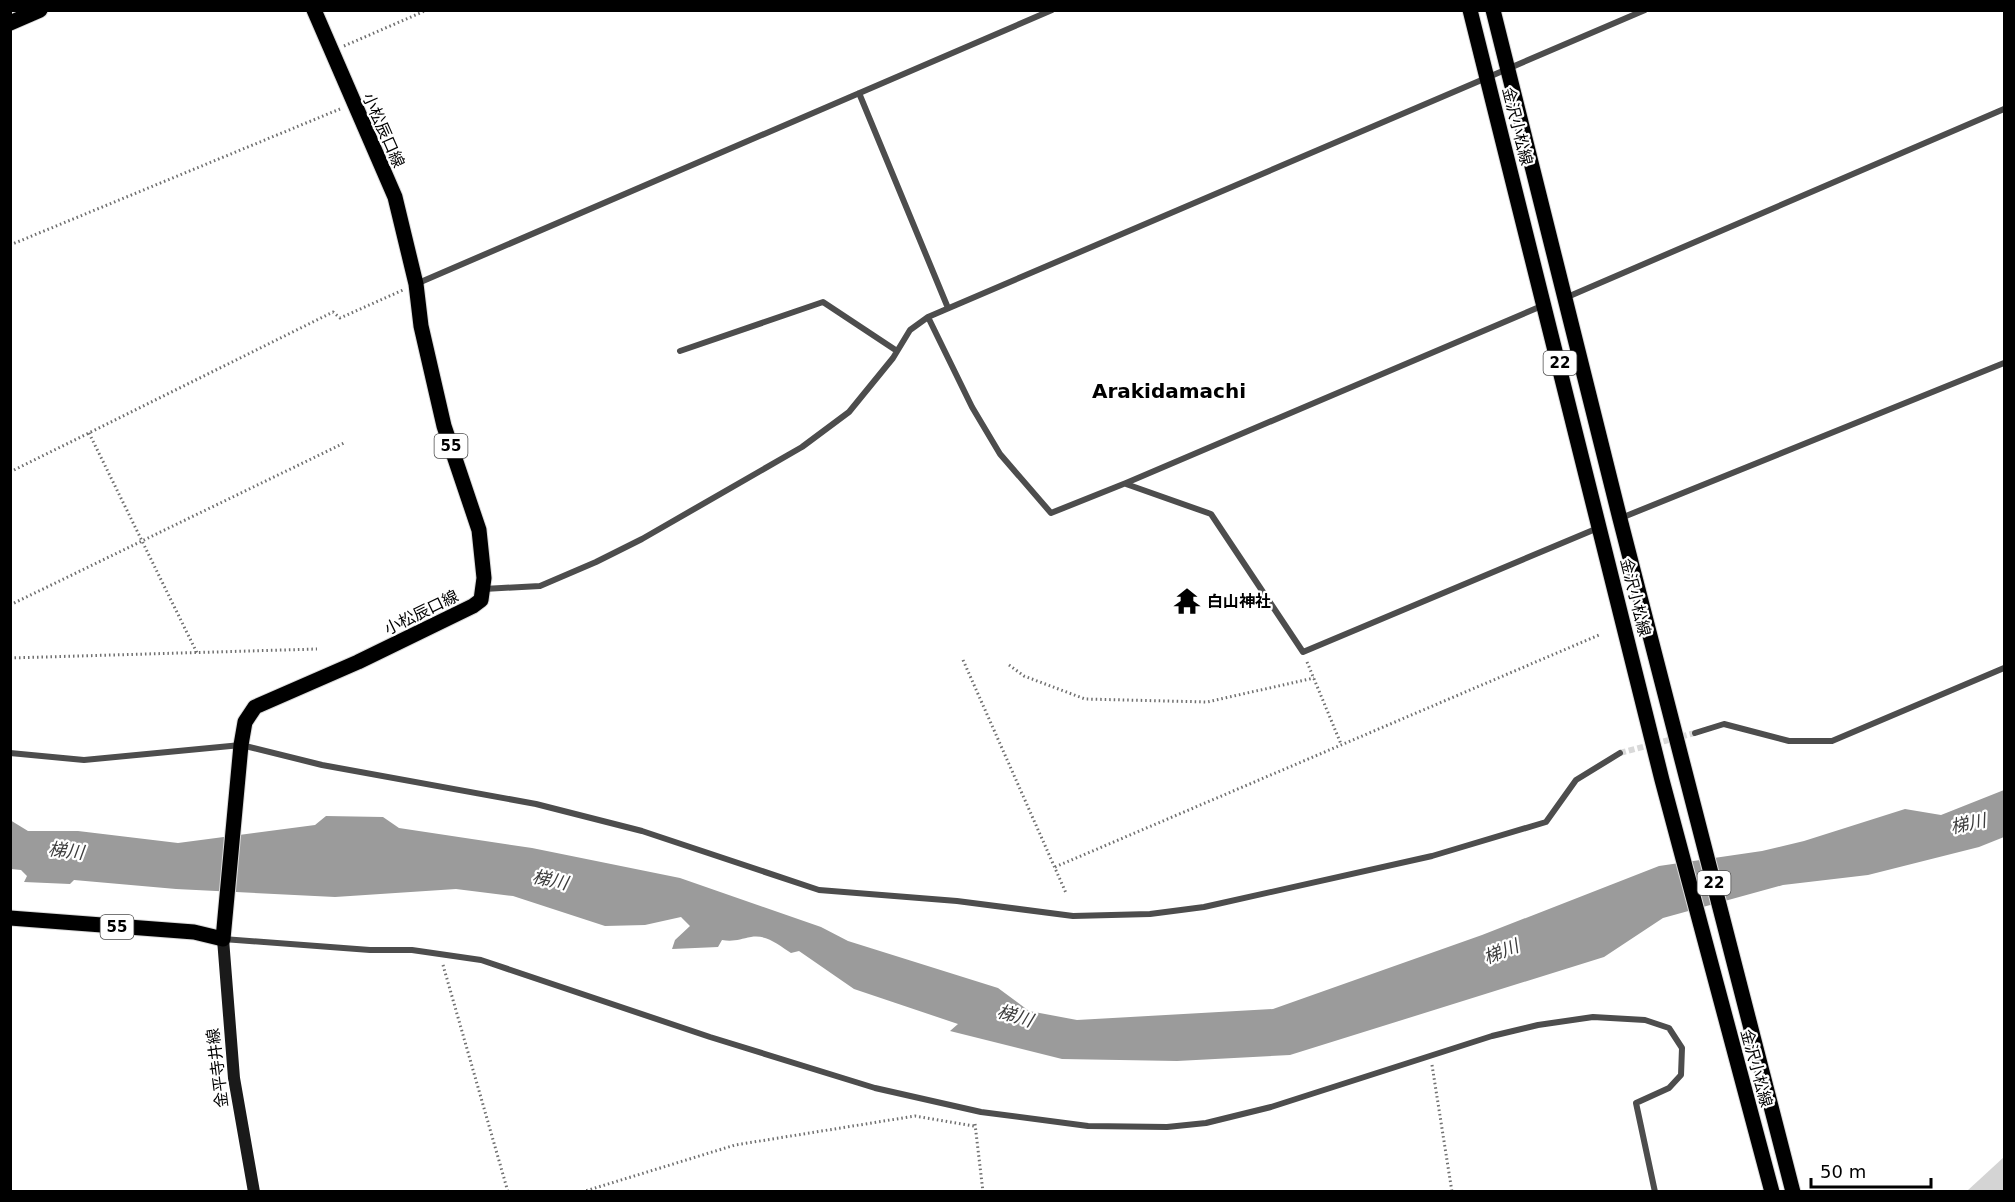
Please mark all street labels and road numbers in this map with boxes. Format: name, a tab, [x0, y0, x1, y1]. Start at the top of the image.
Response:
street label: 金沢小松線	[1499, 85, 1536, 167]
street label: 小松辰口線	[359, 90, 408, 171]
road number: 22	[1544, 351, 1576, 375]
road number: 55	[434, 434, 468, 458]
street label: 金沢小松線	[1617, 556, 1654, 638]
street label: 小松辰口線	[381, 586, 461, 639]
road number: 22	[1698, 871, 1730, 895]
road number: 55	[100, 915, 134, 939]
street label: 金平寺井線	[203, 1027, 232, 1109]
street label: 金沢小松線	[1737, 1027, 1776, 1109]

